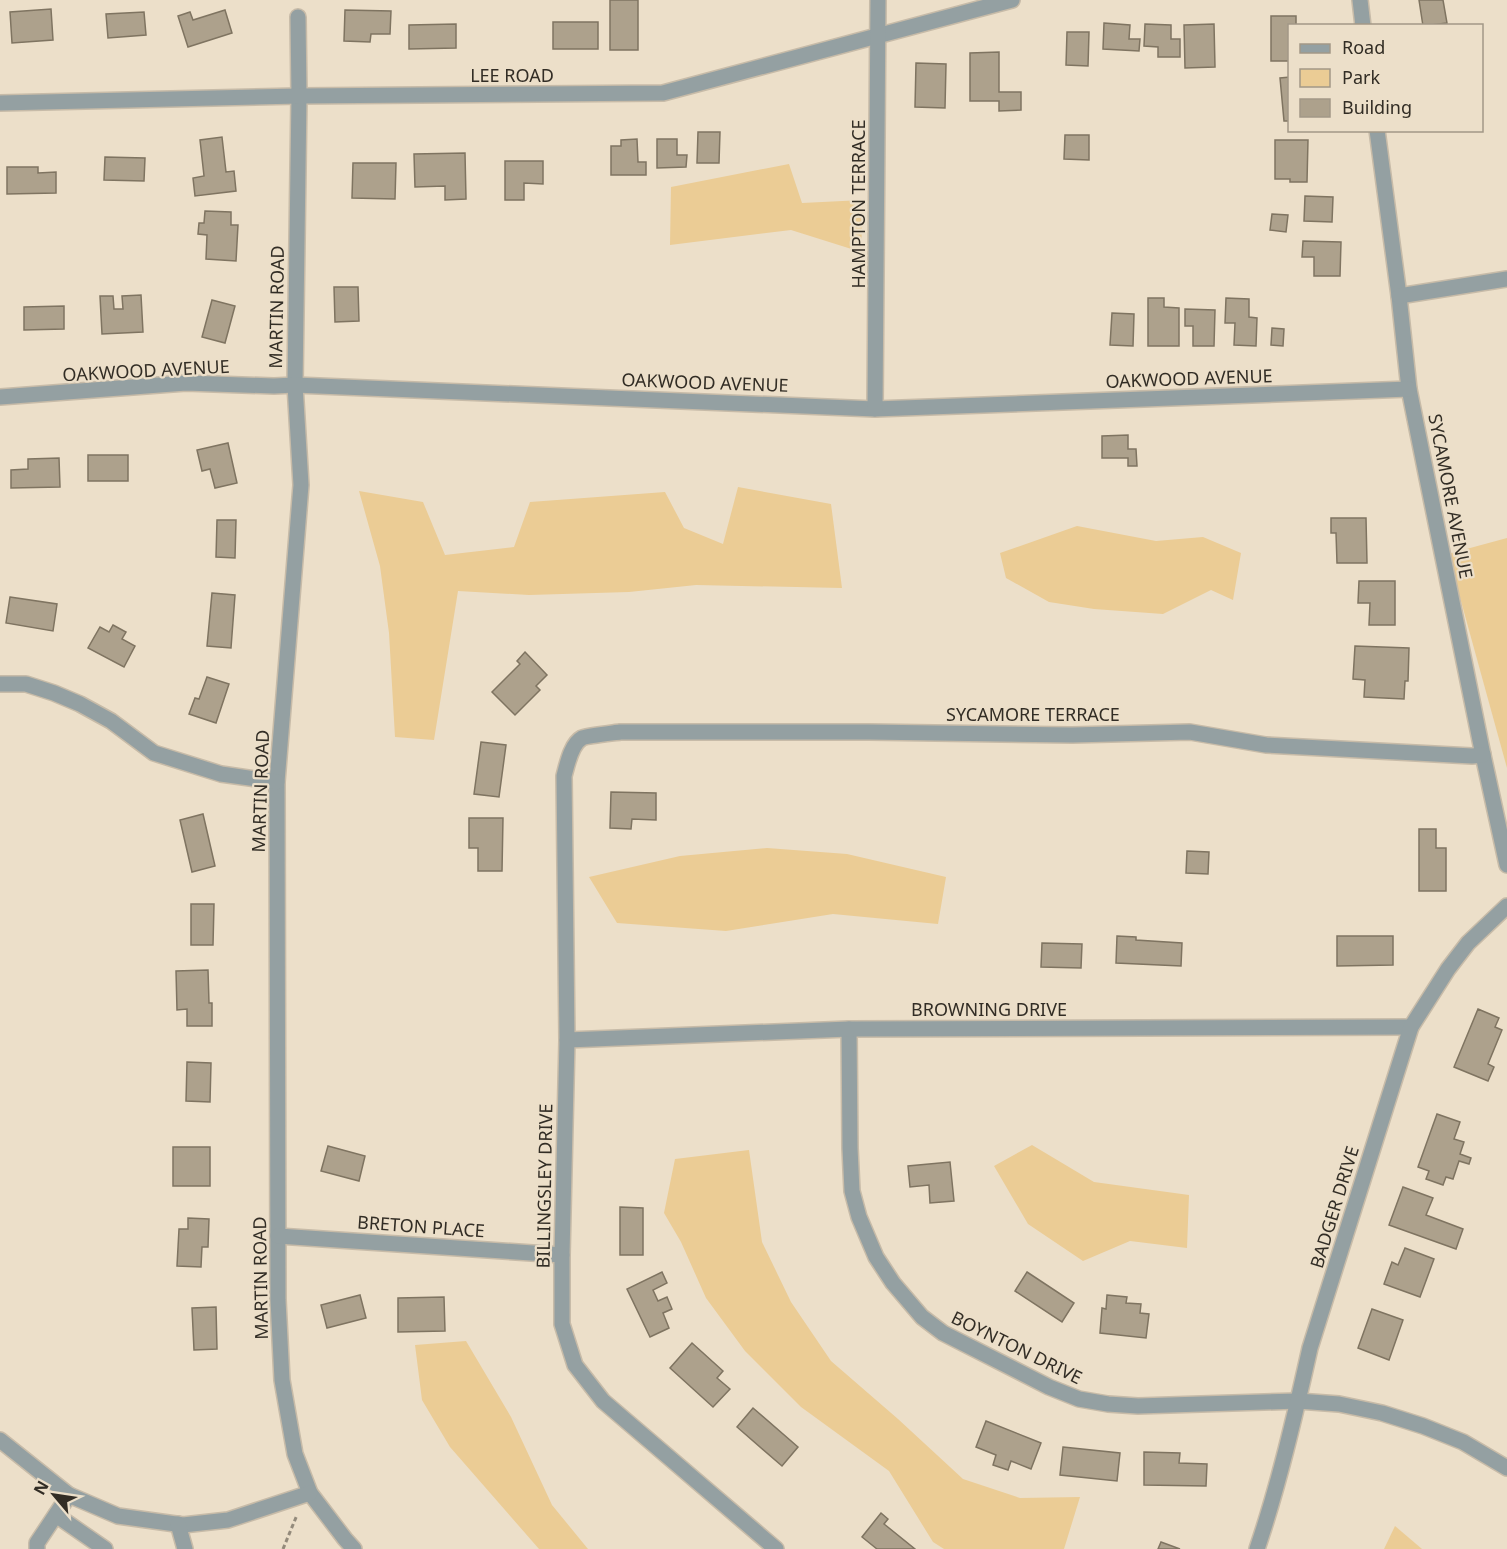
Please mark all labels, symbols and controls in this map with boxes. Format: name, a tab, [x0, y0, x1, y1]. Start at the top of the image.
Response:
legend	[1288, 24, 1483, 132]
text: Road	[1342, 35, 1385, 59]
street label: LEE ROAD	[470, 63, 554, 87]
text: Park	[1342, 65, 1380, 89]
text: Building	[1342, 95, 1412, 119]
street label: HAMPTON TERRACE	[846, 119, 870, 289]
street label: MARTIN ROAD	[263, 245, 289, 369]
street label: OAKWOOD AVENUE	[62, 354, 230, 386]
street label: OAKWOOD AVENUE	[1105, 363, 1273, 393]
street label: OAKWOOD AVENUE	[621, 367, 789, 397]
street label: SYCAMORE AVENUE	[1423, 412, 1479, 580]
street label: SYCAMORE TERRACE	[946, 702, 1120, 726]
street label: MARTIN ROAD	[246, 729, 274, 853]
street label: BROWNING DRIVE	[911, 997, 1067, 1021]
street label: BILLINGSLEY DRIVE	[531, 1103, 557, 1269]
street label: BADGER DRIVE	[1304, 1143, 1364, 1271]
street label: BRETON PLACE	[356, 1210, 486, 1242]
street label: MARTIN ROAD	[247, 1216, 273, 1340]
street label: BOYNTON DRIVE	[948, 1305, 1086, 1389]
north arrow	[24, 1465, 84, 1525]
text: N	[28, 1477, 54, 1499]

